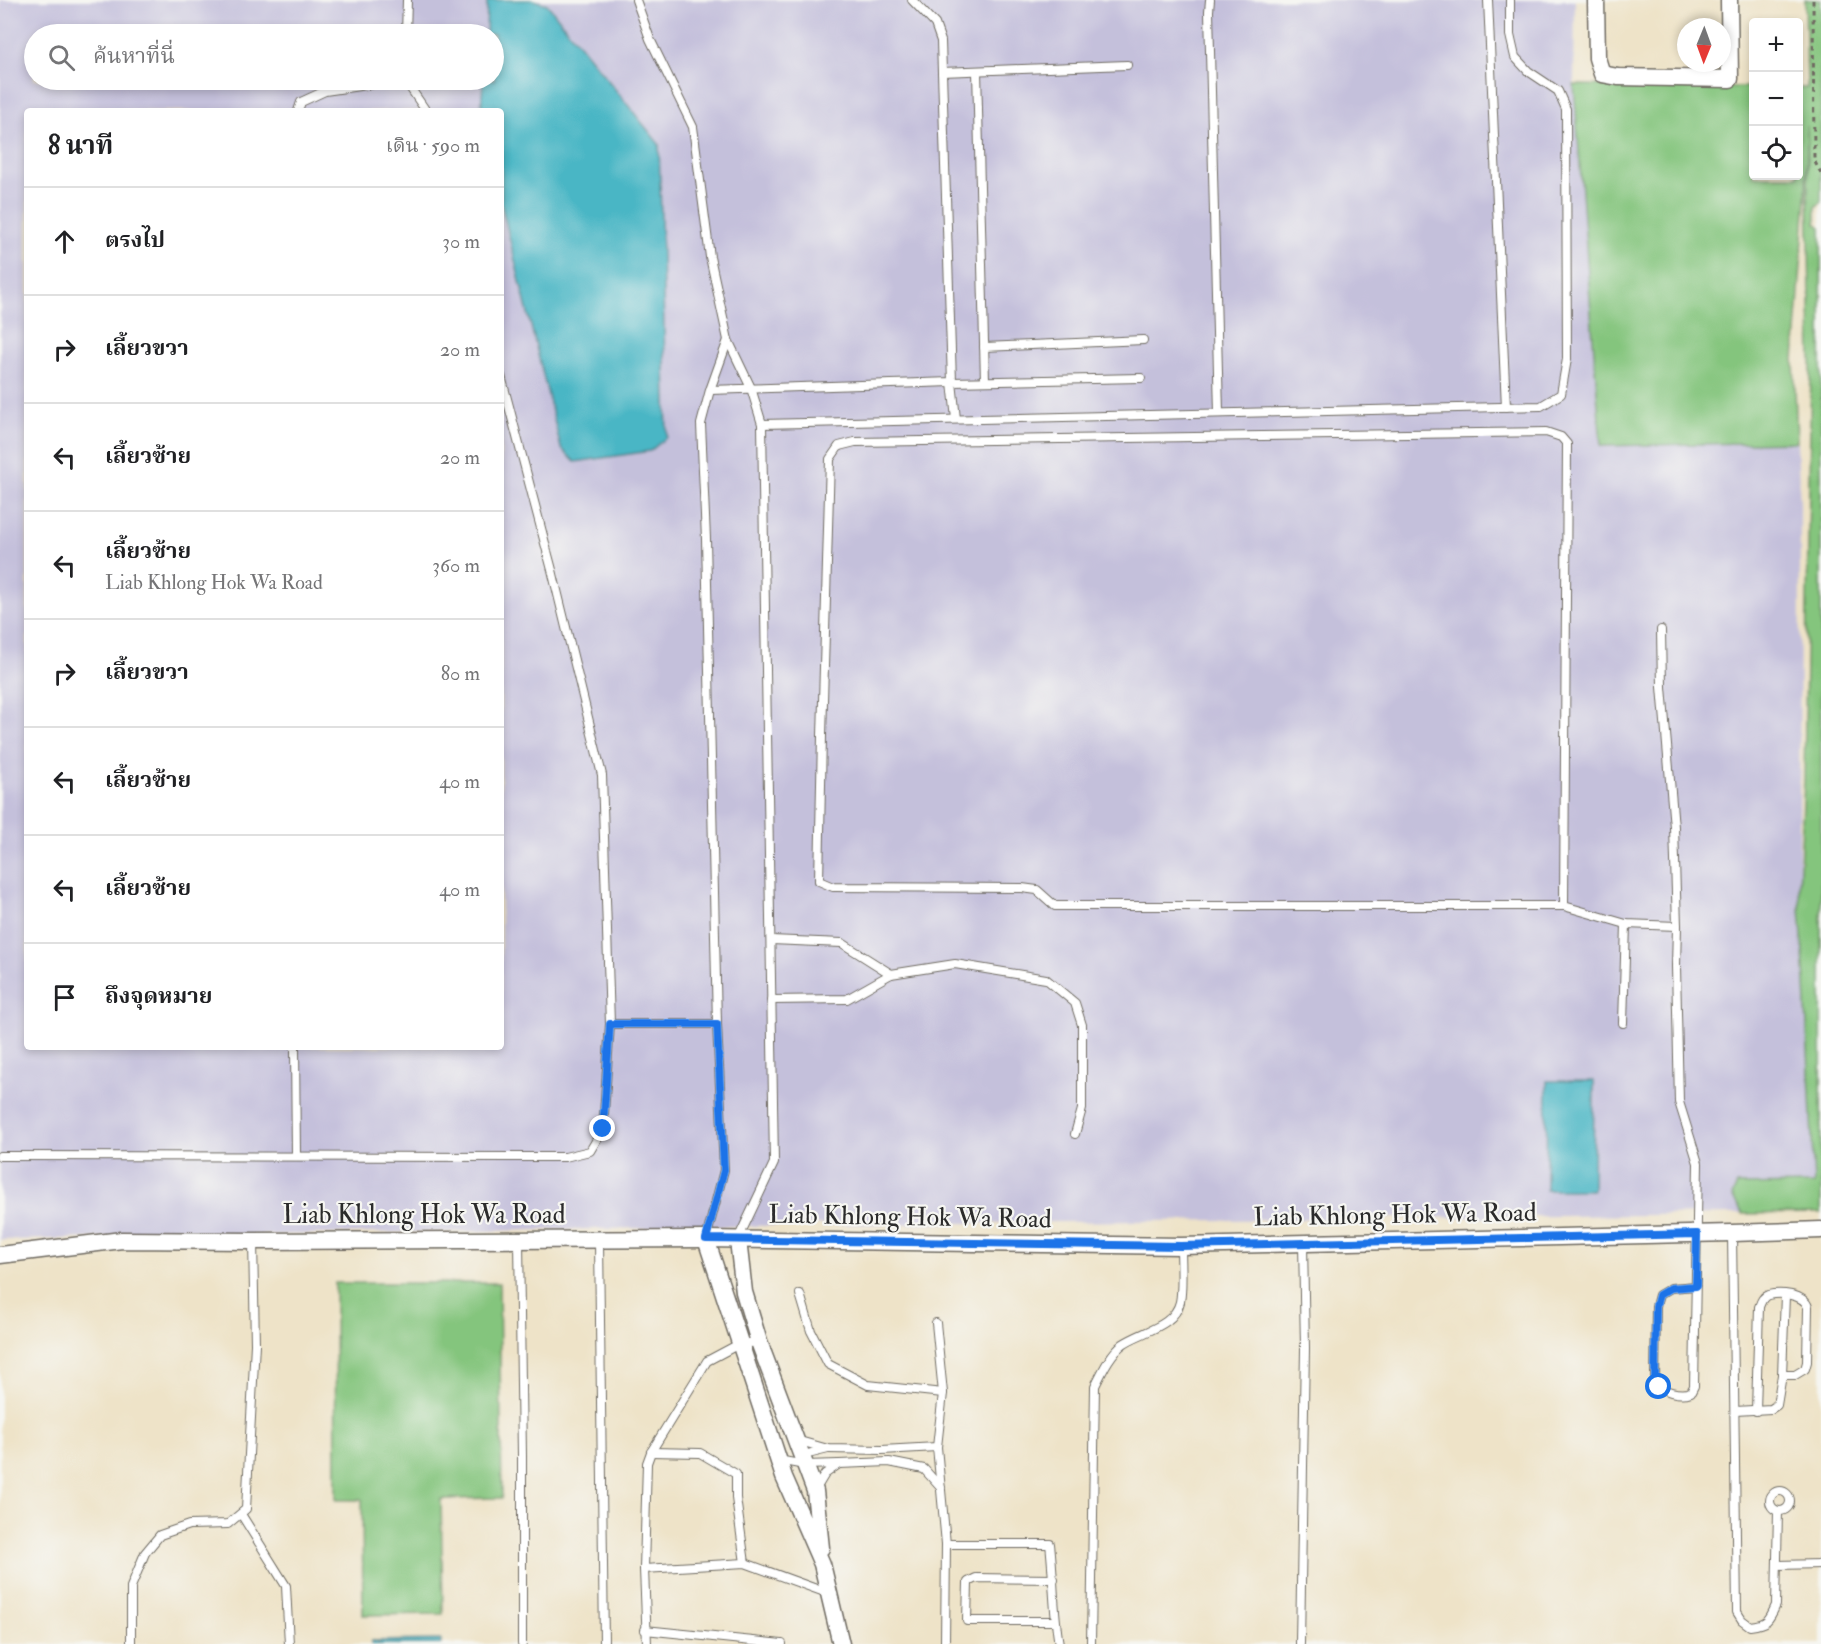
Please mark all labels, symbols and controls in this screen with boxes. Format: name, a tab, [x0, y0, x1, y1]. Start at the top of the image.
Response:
north arrow	[1677, 18, 1731, 72]
map controls	[1749, 18, 1803, 180]
button: +	[1749, 18, 1803, 72]
search box	[24, 24, 504, 90]
icon: search	[45, 41, 78, 74]
text: ค้นหาที่นี่	[93, 42, 175, 70]
button: −	[1749, 72, 1803, 126]
button: locate	[1749, 126, 1803, 180]
text: 8 นาที	[48, 130, 113, 162]
text: เดิน · 590 m	[386, 133, 480, 158]
icon: ahead	[48, 225, 81, 258]
text: ตรงไป	[105, 226, 165, 254]
text: 30 m	[442, 229, 480, 254]
icon: right	[48, 333, 81, 366]
text: เลี้ยวขวา	[105, 334, 189, 362]
text: 20 m	[440, 337, 480, 362]
icon: left	[48, 441, 81, 474]
text: เลี้ยวซ้าย	[105, 442, 191, 470]
text: 20 m	[440, 445, 480, 470]
text: เลี้ยวซ้าย	[105, 537, 191, 565]
icon: left	[48, 549, 81, 582]
text: 360 m	[432, 553, 480, 578]
text: Liab Khlong Hok Wa Road	[105, 570, 323, 595]
icon: right	[48, 657, 81, 690]
text: เลี้ยวขวา	[105, 658, 189, 686]
text: 80 m	[441, 661, 480, 686]
icon: left	[48, 765, 81, 798]
text: เลี้ยวซ้าย	[105, 766, 191, 794]
text: 40 m	[439, 769, 480, 794]
icon: left	[48, 873, 81, 906]
text: เลี้ยวซ้าย	[105, 874, 191, 902]
text: 40 m	[439, 877, 480, 902]
icon: arrive	[48, 981, 81, 1014]
text: ถึงจุดหมาย	[105, 982, 212, 1010]
route end	[589, 1115, 615, 1141]
street label: Liab Khlong Hok Wa Road	[1253, 1197, 1537, 1233]
street label: Liab Khlong Hok Wa Road	[282, 1199, 566, 1231]
street label: Liab Khlong Hok Wa Road	[768, 1199, 1052, 1235]
route start	[1645, 1373, 1671, 1399]

